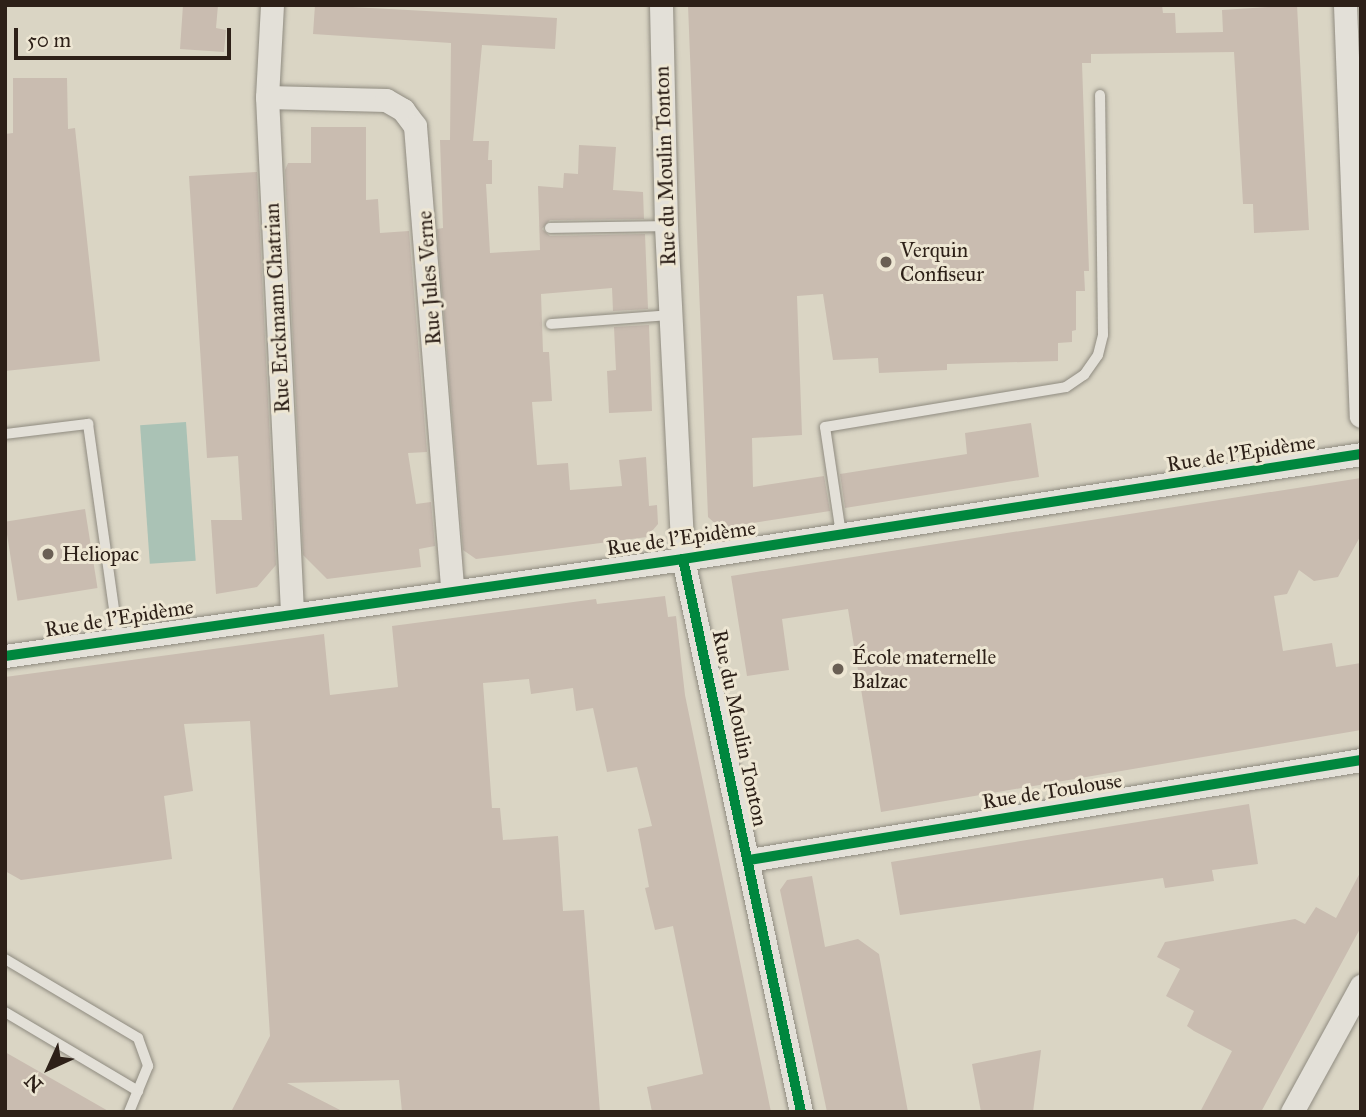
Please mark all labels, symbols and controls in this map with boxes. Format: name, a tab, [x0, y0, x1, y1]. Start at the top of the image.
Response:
scale bar	[18, 14, 234, 58]
text: 50 m	[27, 27, 71, 53]
street label: Rue du Moulin Tonton	[649, 66, 681, 266]
street label: Rue Erckmann Chatrian	[259, 202, 295, 414]
street label: Rue Jules Verne	[412, 210, 446, 346]
place label: Verquin Confiseur	[900, 237, 984, 287]
marker: Verquin Confiseur	[878, 254, 894, 270]
street label: Rue de l'Epidème	[1165, 429, 1317, 477]
street label: Rue de l'Epidème	[605, 515, 757, 561]
place label: Heliopac	[62, 541, 139, 567]
marker: Heliopac	[40, 546, 56, 562]
street label: Rue de l'Epidème	[43, 594, 195, 642]
street label: Rue du Moulin Tonton	[707, 627, 773, 829]
place label: École maternelle Balzac	[852, 644, 996, 694]
marker: École maternelle Balzac	[830, 661, 846, 677]
street label: Rue de Toulouse	[980, 767, 1124, 815]
north arrow	[14, 1033, 84, 1103]
text: N	[20, 1069, 48, 1097]

